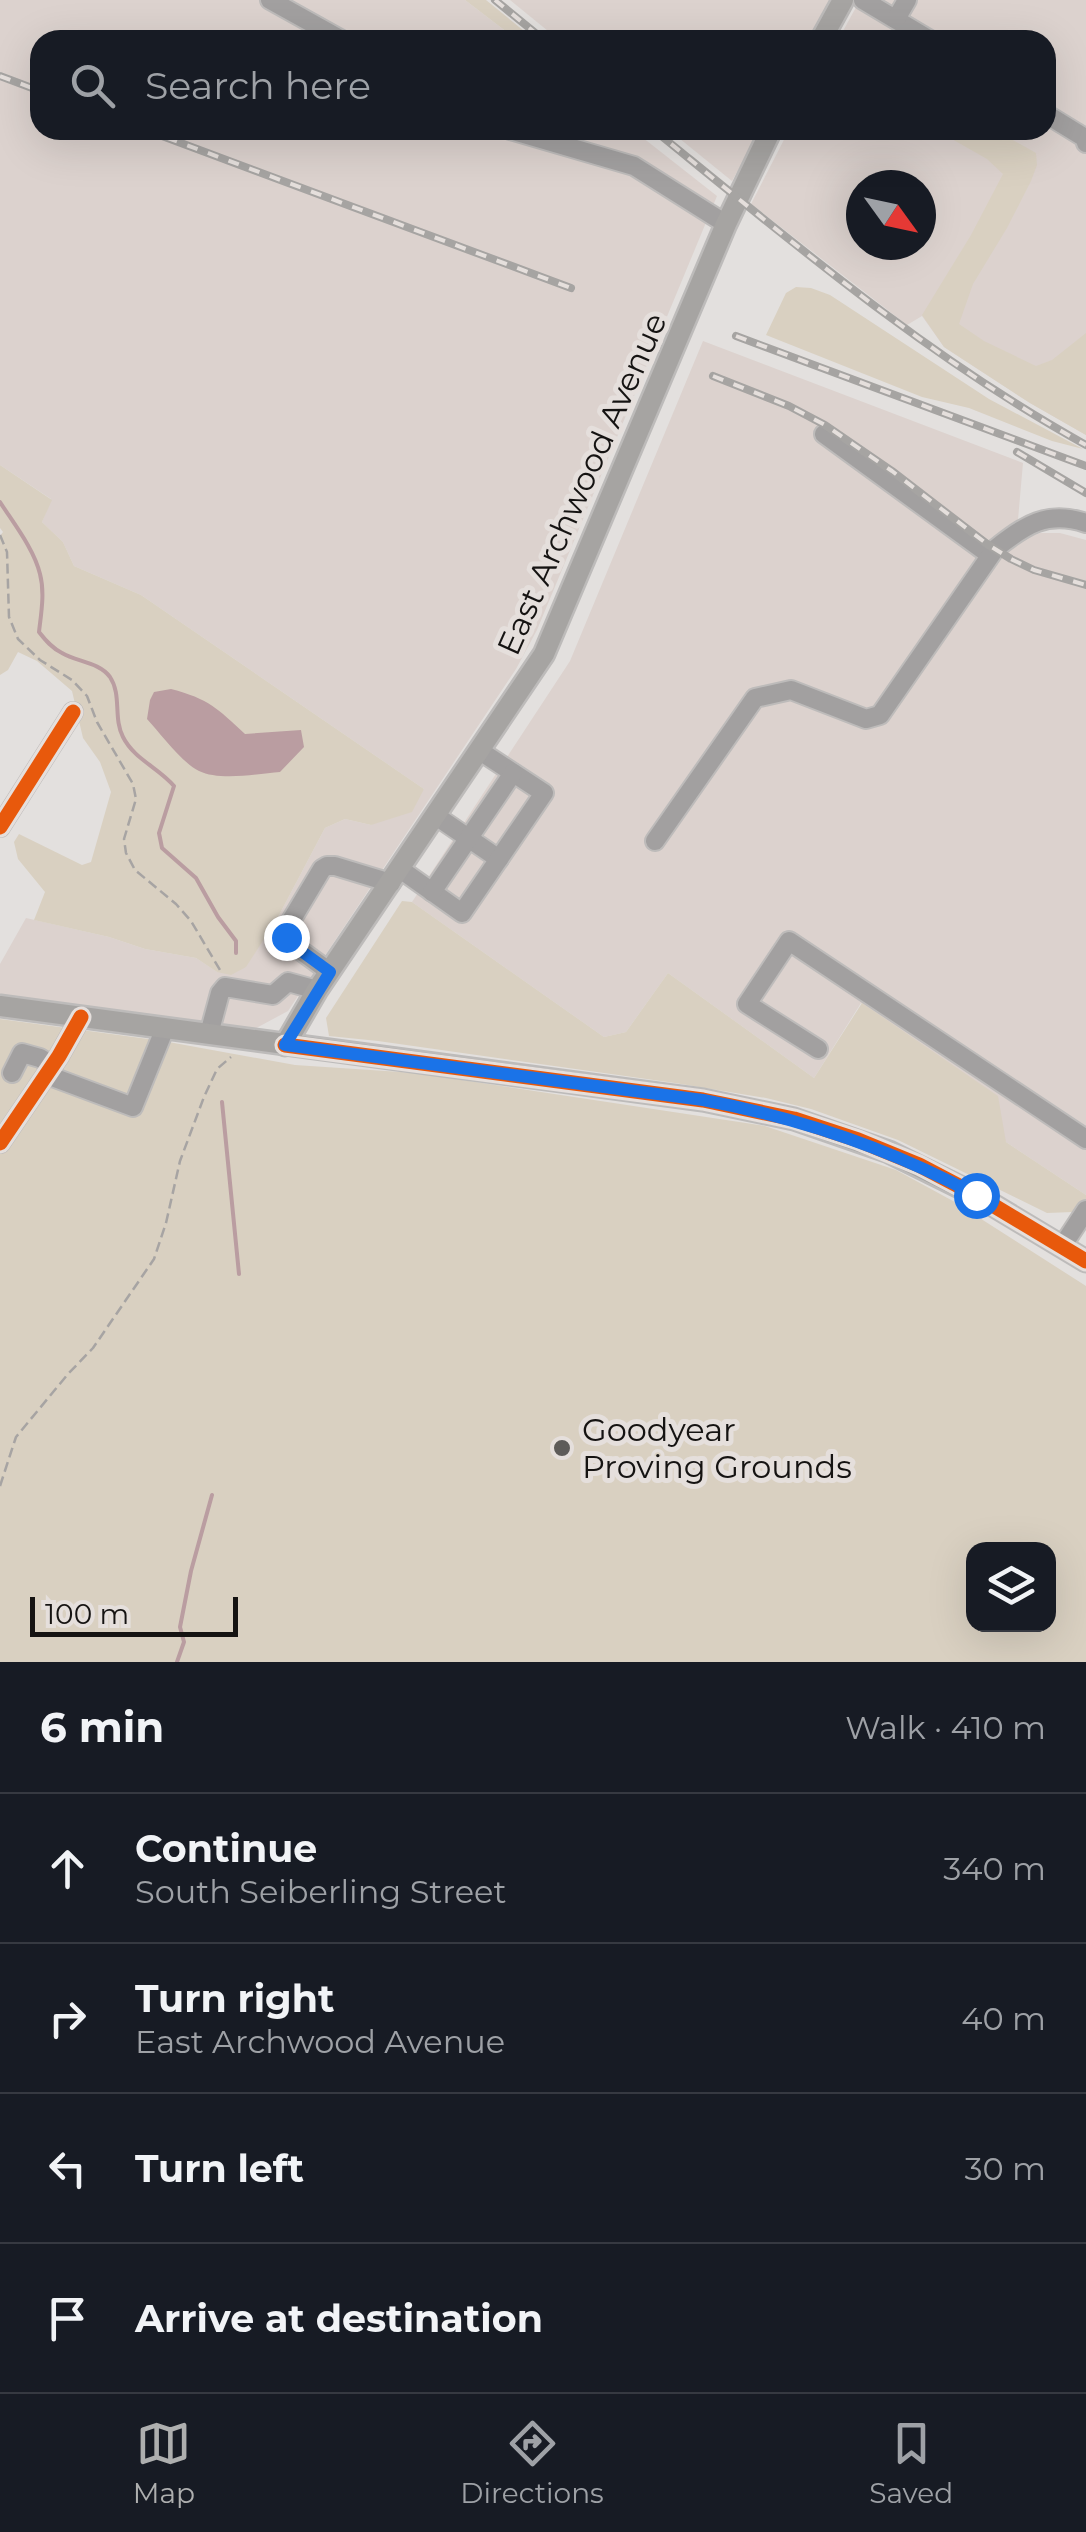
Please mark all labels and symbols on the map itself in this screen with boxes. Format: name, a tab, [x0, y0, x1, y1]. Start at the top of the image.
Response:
north arrow	[846, 170, 936, 260]
street label: East Archwood Avenue	[488, 307, 675, 661]
route end	[264, 915, 310, 961]
route start	[954, 1173, 1000, 1219]
place label: Goodyear Proving Grounds	[582, 1410, 852, 1486]
marker: Goodyear Proving Grounds	[551, 1437, 573, 1459]
scale bar	[30, 1592, 238, 1636]

